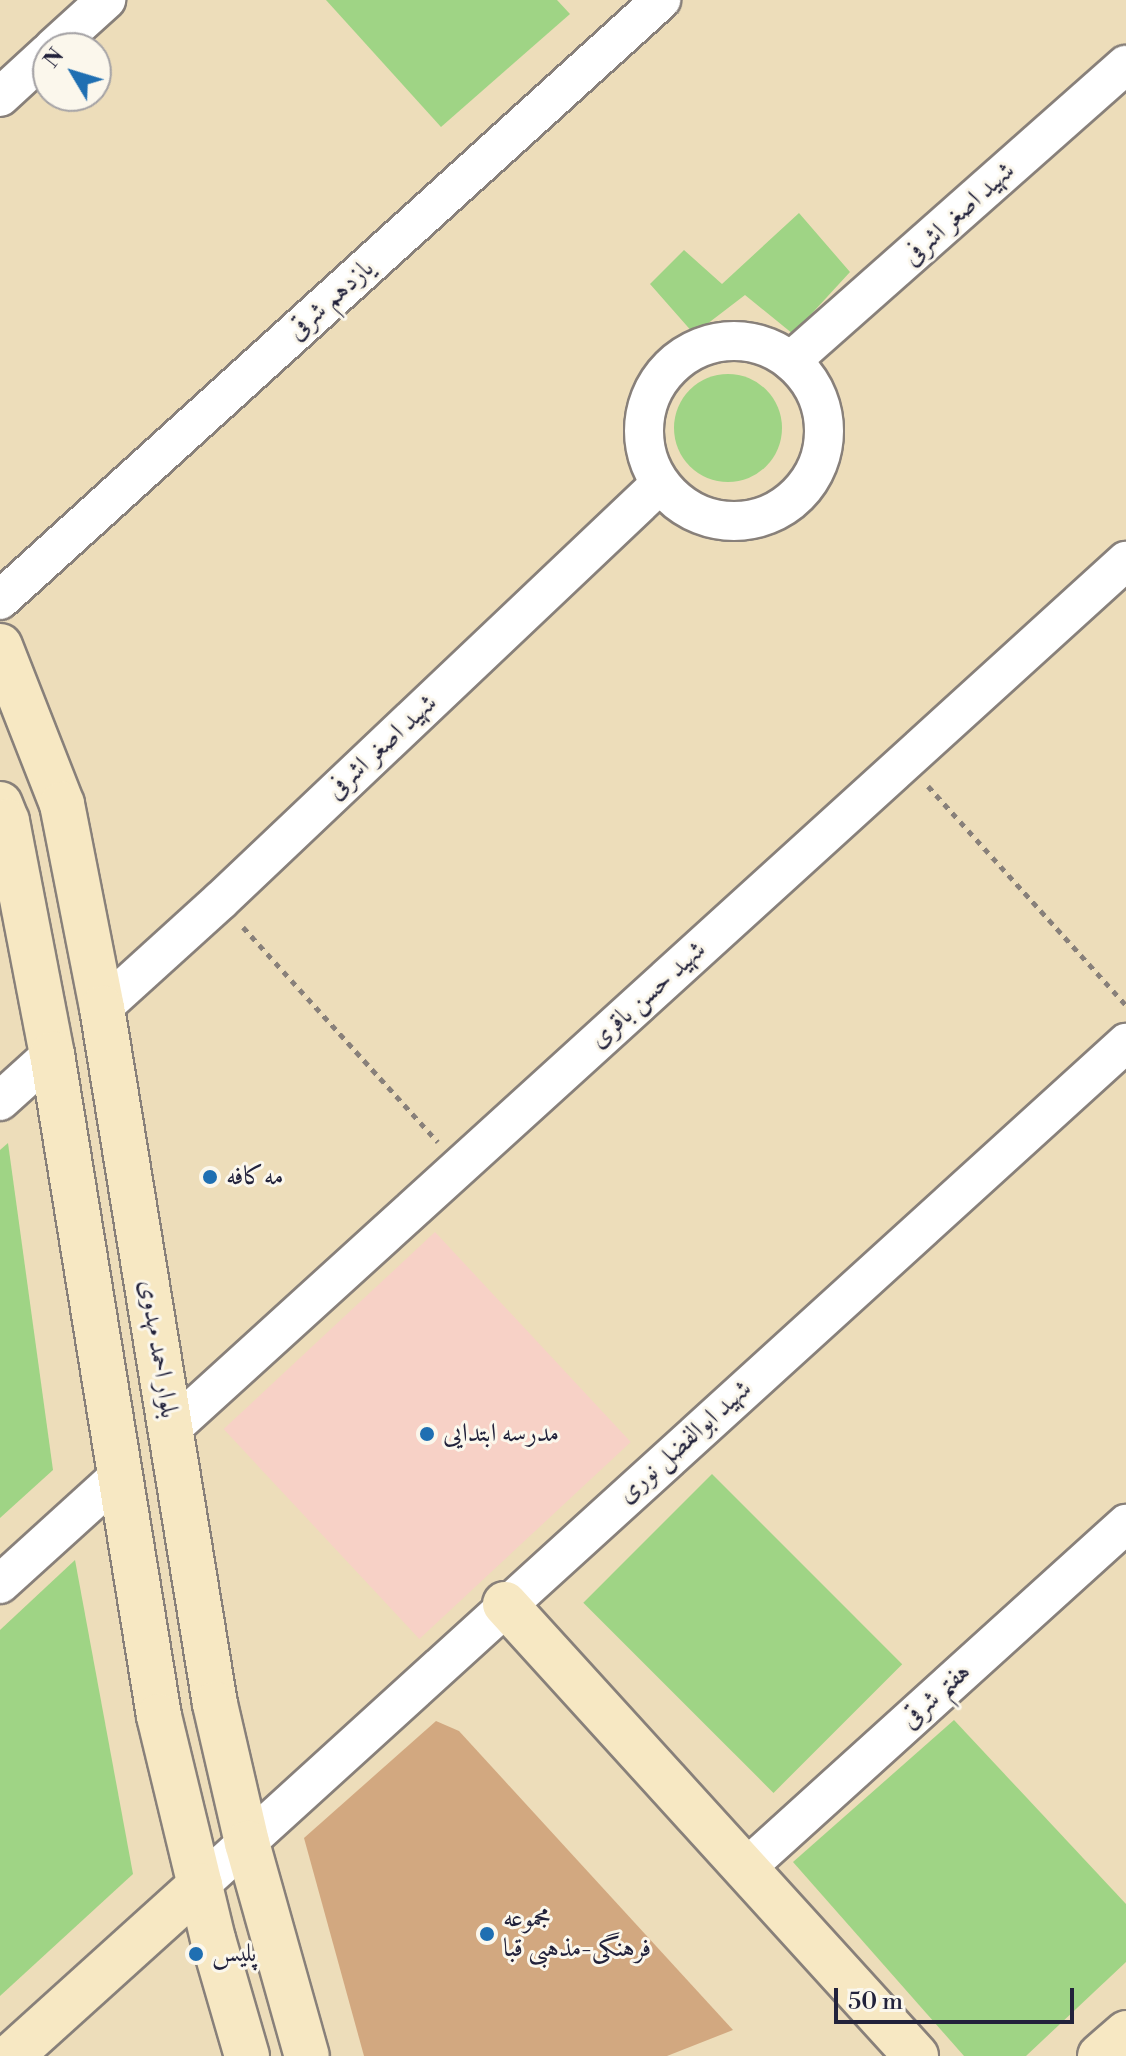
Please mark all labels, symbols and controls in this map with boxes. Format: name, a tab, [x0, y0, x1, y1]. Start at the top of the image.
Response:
north arrow	[32, 32, 112, 112]
text: N	[38, 43, 70, 73]
street label: شهید اصغر اشرفی	[897, 156, 1021, 272]
street label: یازدهم شرقی	[281, 253, 381, 347]
street label: شهید اصغر اشرفی	[320, 688, 444, 806]
street label: شهید حسن باقری	[584, 935, 712, 1055]
place label: مه‌کافه	[226, 1161, 284, 1193]
marker: مه‌کافه	[201, 1168, 219, 1186]
street label: بلوار احمد مهدوی	[132, 1278, 184, 1420]
street label: شهید ابوالفضل نوری	[612, 1374, 758, 1510]
place label: مدرسه ابتدایی	[443, 1418, 559, 1450]
marker: مدرسه ابتدایی	[418, 1425, 436, 1443]
street label: هفتم شرقی	[895, 1657, 977, 1735]
place label: مجموعه فرهنگی-مذهبی قبا	[503, 1903, 651, 1964]
marker: مجموعه فرهنگی-مذهبی قبا	[478, 1925, 496, 1943]
place label: پلیس	[212, 1938, 256, 1970]
marker: پلیس	[187, 1945, 205, 1963]
scale bar	[838, 1972, 1078, 2022]
text: 50 m	[848, 1987, 903, 2017]

